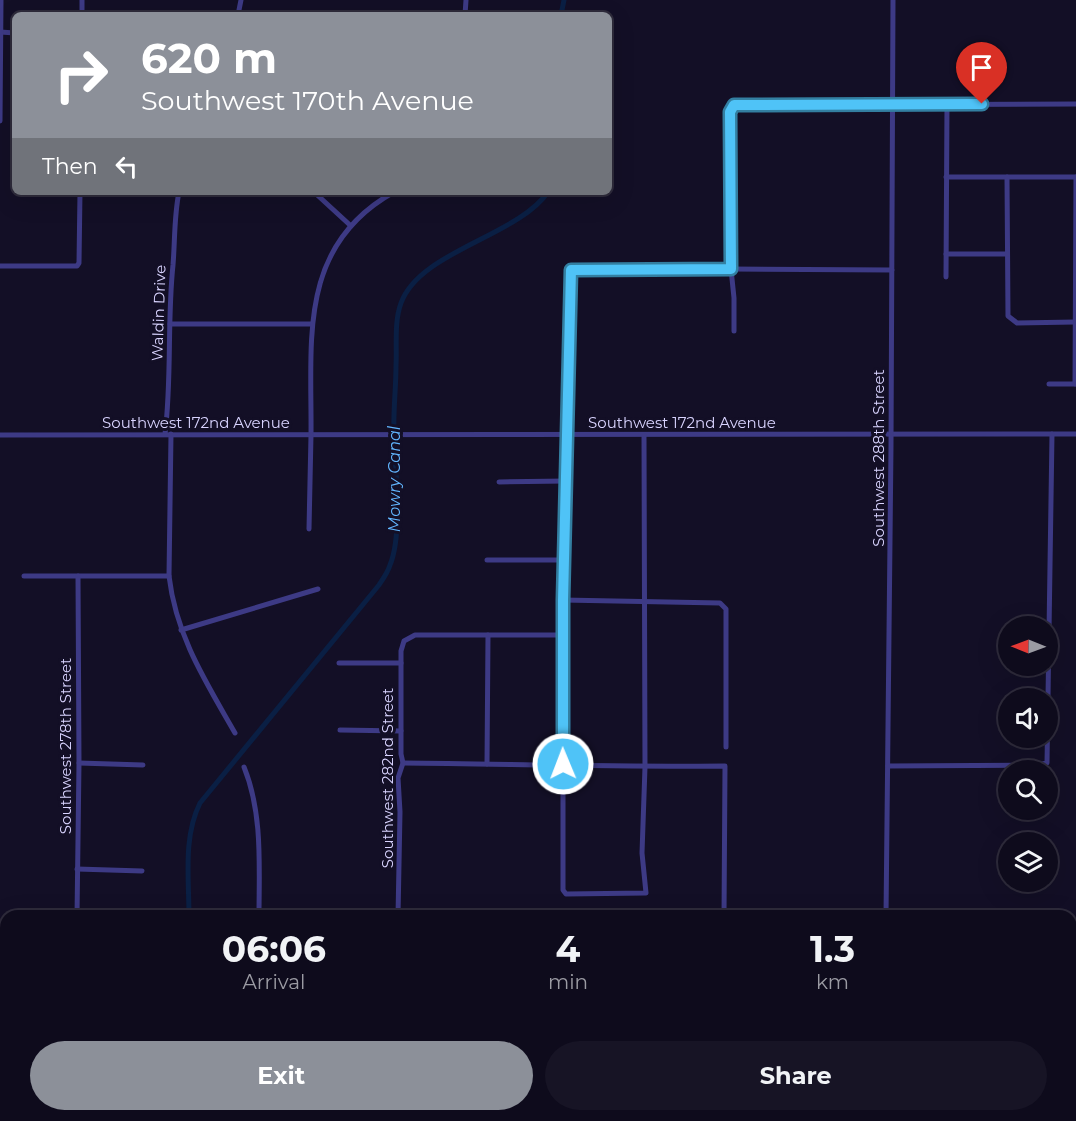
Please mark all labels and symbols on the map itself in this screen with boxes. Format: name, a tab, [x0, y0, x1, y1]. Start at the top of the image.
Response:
pin	[956, 42, 1007, 104]
street label: Waldin Drive	[147, 265, 170, 361]
street label: Southwest 288th Street	[869, 369, 888, 547]
street label: Southwest 172nd Avenue	[102, 413, 290, 432]
street label: Southwest 172nd Avenue	[588, 413, 776, 432]
water label: Mowry Canal	[385, 425, 404, 532]
north arrow	[998, 616, 1058, 676]
street label: Southwest 278th Street	[56, 658, 75, 834]
street label: Southwest 282nd Street	[378, 688, 397, 868]
position arrow	[531, 732, 595, 796]

